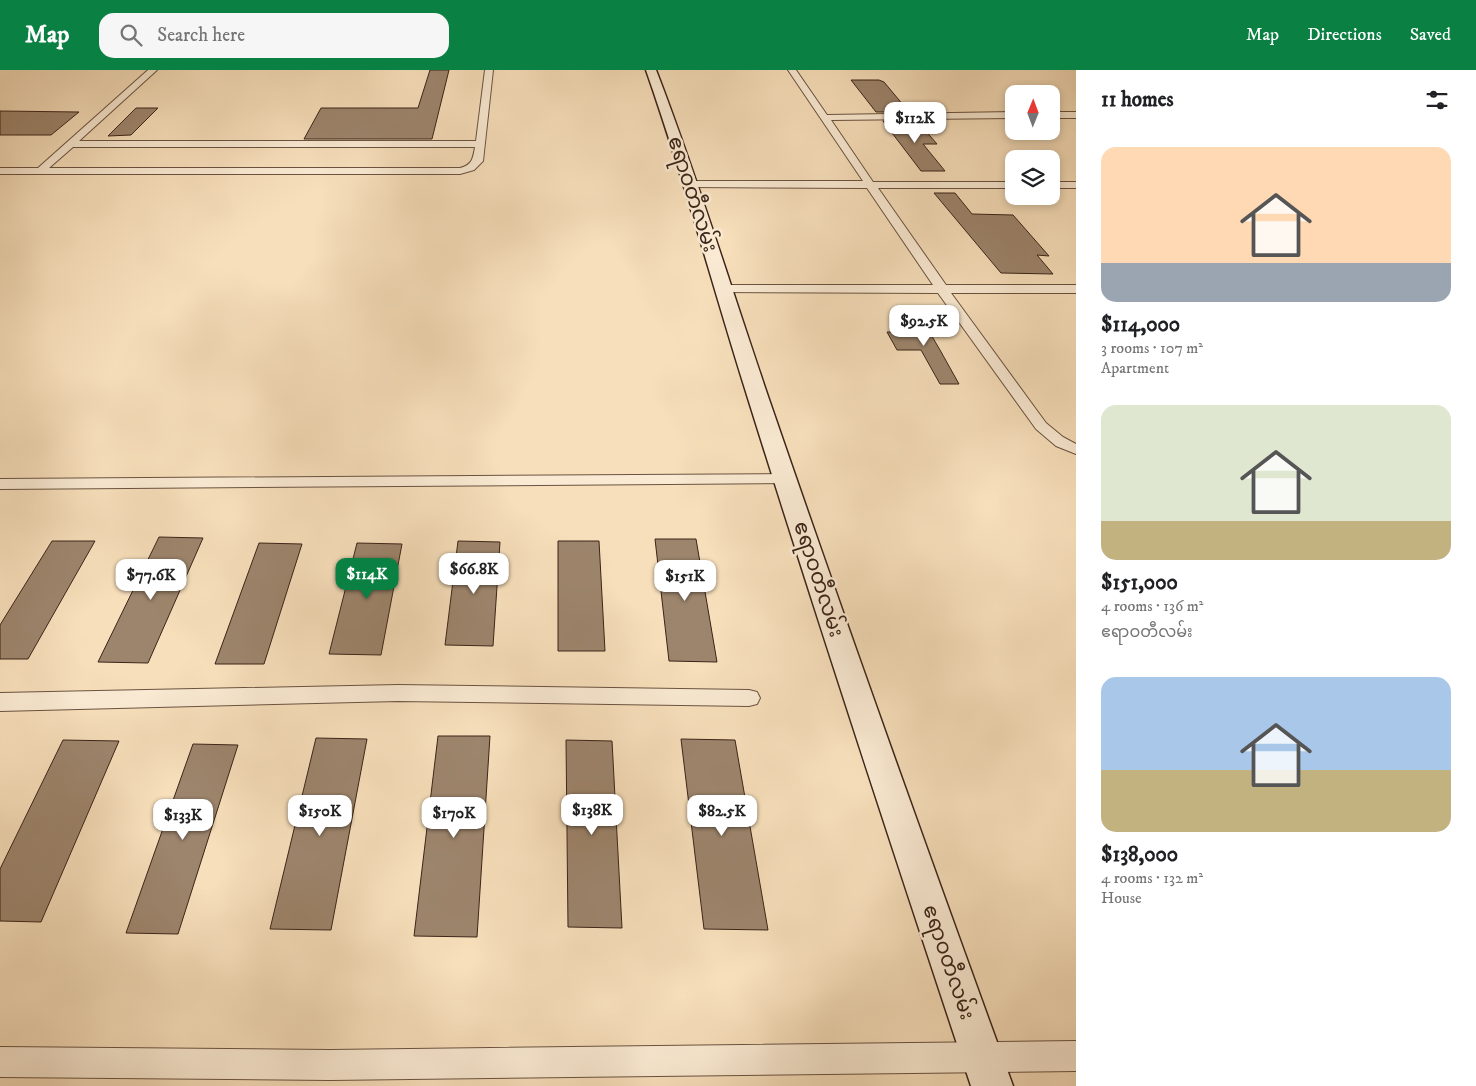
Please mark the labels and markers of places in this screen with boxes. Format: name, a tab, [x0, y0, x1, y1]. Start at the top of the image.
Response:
pin: $112K	[880, 102, 950, 144]
pin: $92.5K	[883, 304, 965, 347]
pin: $66.8K	[433, 552, 515, 595]
pin: $77.6K	[110, 558, 192, 601]
pin: $114K	[332, 558, 402, 600]
pin: $151K	[650, 560, 720, 602]
pin: $150K	[285, 794, 355, 837]
pin: $138K	[557, 794, 627, 836]
pin: $82.5K	[681, 794, 763, 837]
pin: $170K	[419, 796, 489, 839]
pin: $133K	[148, 798, 218, 841]

